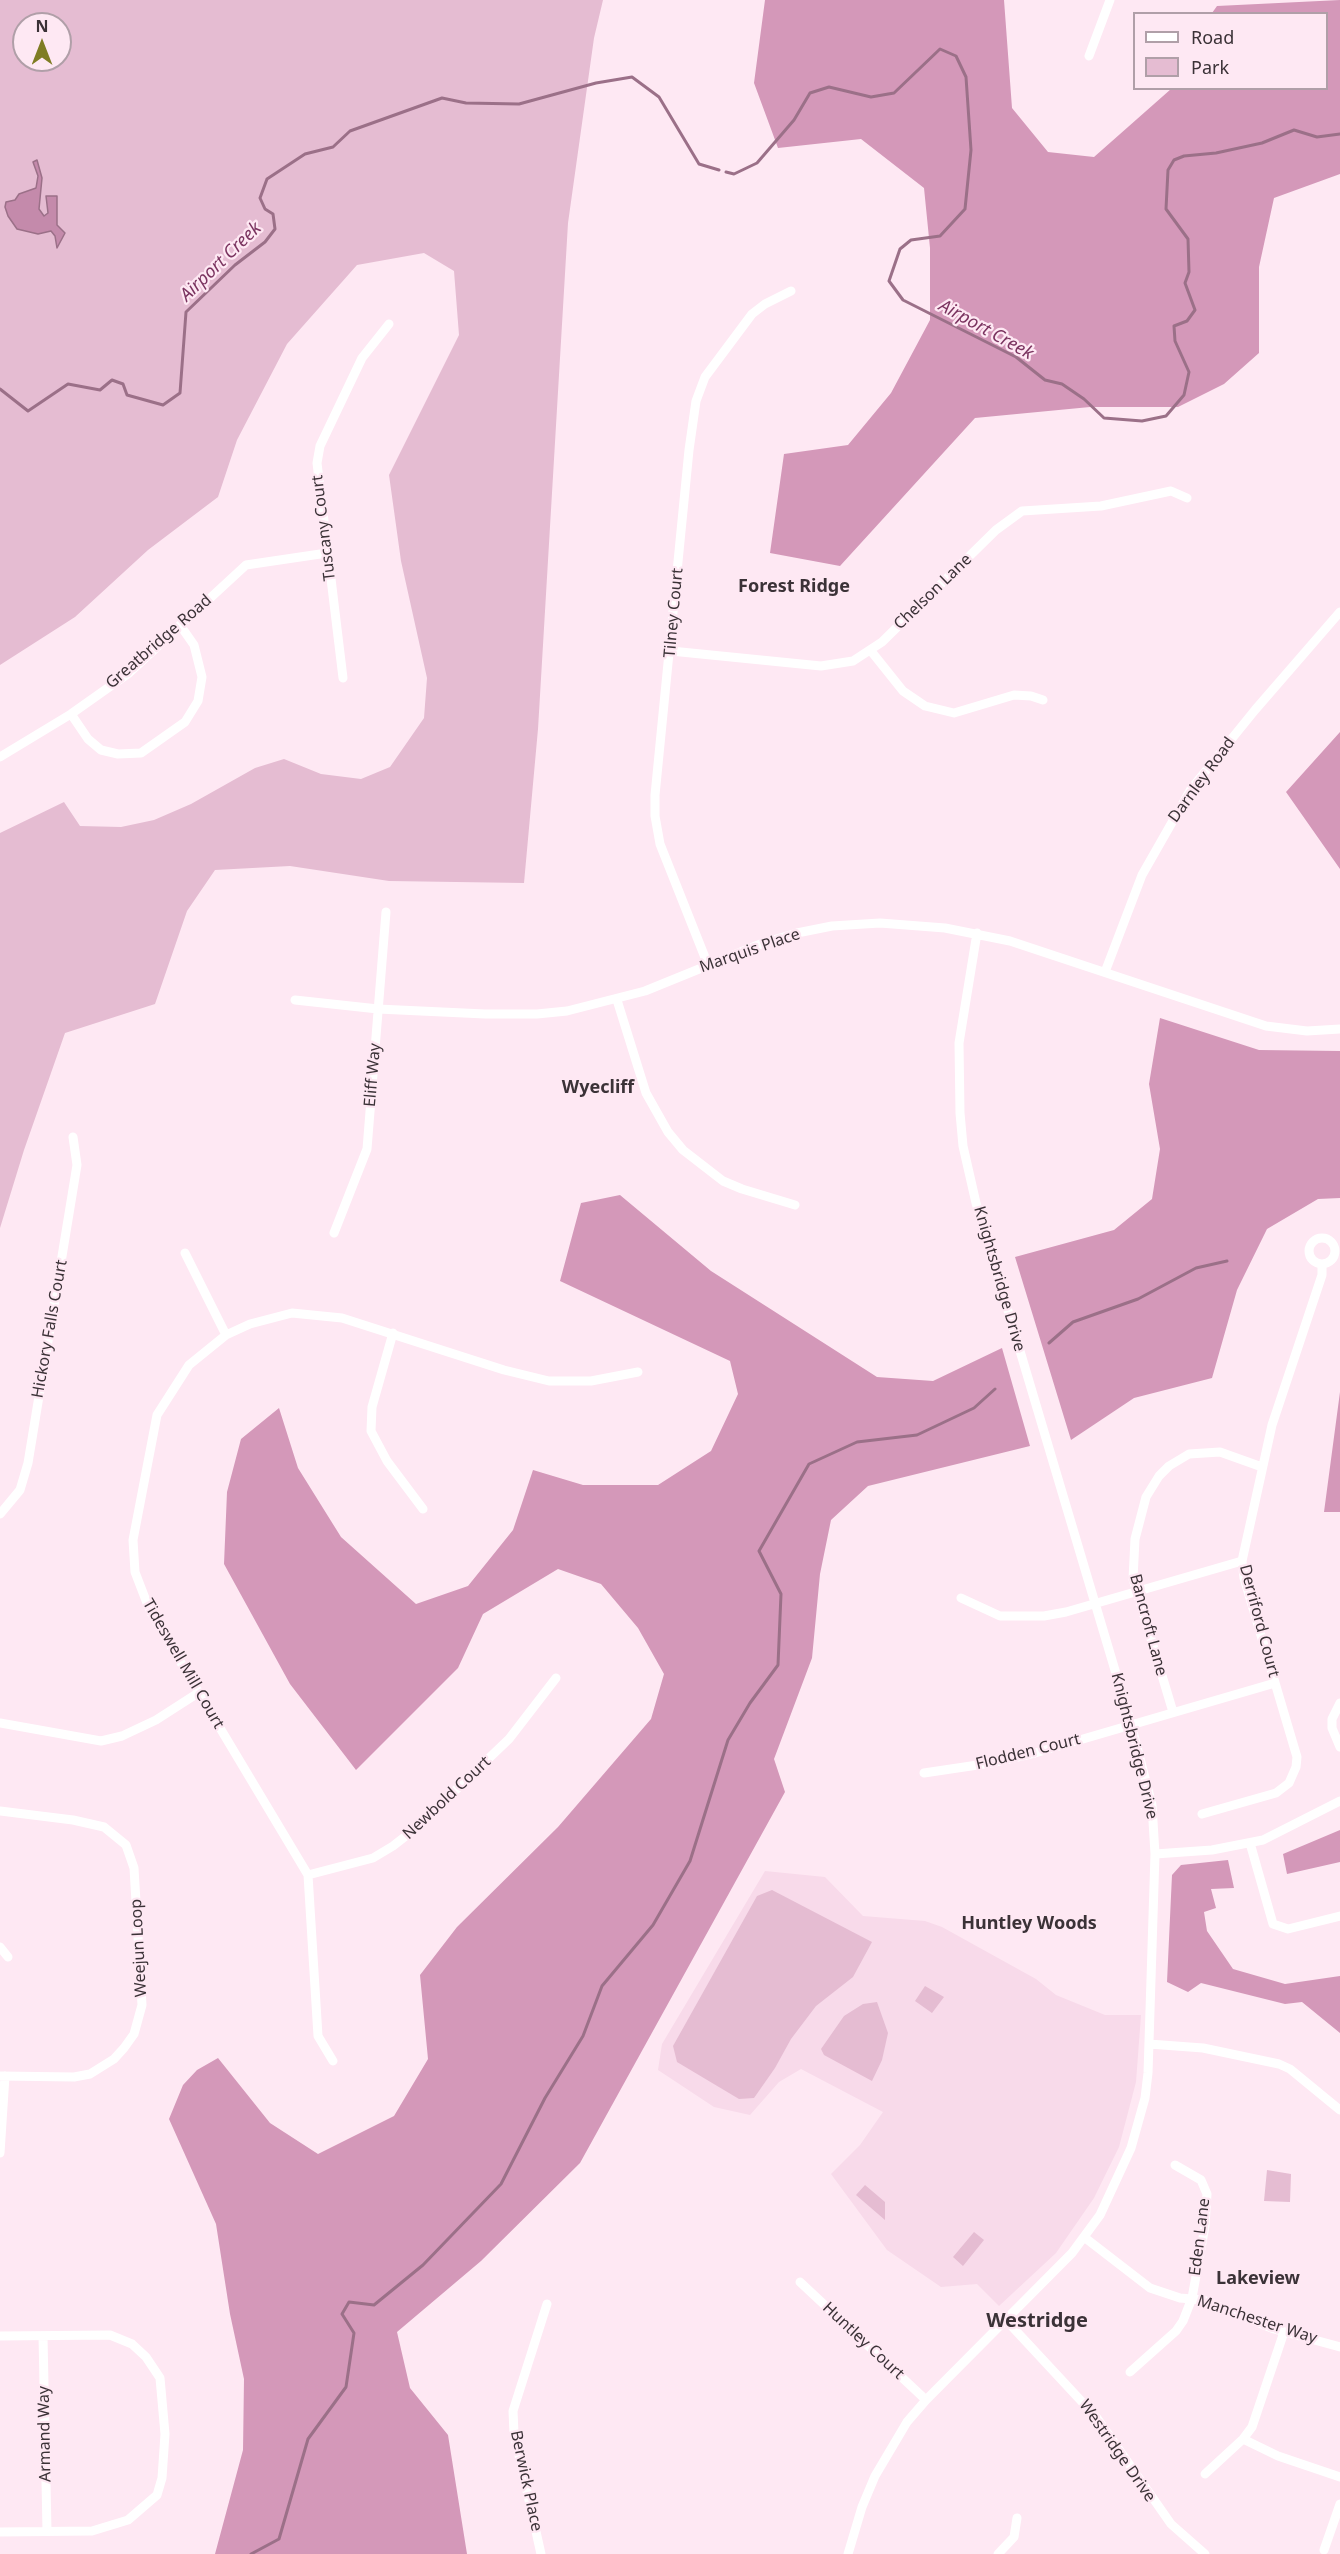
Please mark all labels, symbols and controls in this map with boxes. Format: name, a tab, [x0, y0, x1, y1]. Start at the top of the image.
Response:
north arrow	[12, 12, 72, 72]
legend	[1133, 12, 1328, 90]
text: N	[35, 15, 49, 37]
text: Road	[1191, 25, 1234, 49]
text: Park	[1191, 55, 1229, 79]
water label: Airport Creek	[176, 218, 266, 306]
water label: Airport Creek	[935, 295, 1037, 365]
street label: Tuscany Court	[308, 474, 340, 582]
street label: Chelson Lane	[890, 550, 976, 634]
street label: Tilney Court	[661, 567, 687, 659]
district label: Forest Ridge	[738, 576, 850, 598]
street label: Greatbridge Road	[102, 591, 216, 693]
street label: Darnley Road	[1165, 734, 1239, 826]
street label: Marquis Place	[697, 925, 803, 977]
street label: Eliff Way	[361, 1042, 385, 1108]
district label: Wyecliff	[562, 1077, 634, 1099]
street label: Knightsbridge Drive	[969, 1204, 1029, 1354]
street label: Hickory Falls Court	[28, 1258, 72, 1400]
street label: Derriford Court	[1235, 1563, 1283, 1679]
street label: Bancroft Lane	[1125, 1572, 1171, 1678]
street label: Tideswell Mill Court	[138, 1596, 228, 1732]
street label: Knightsbridge Drive	[1107, 1671, 1161, 1821]
street label: Flodden Court	[974, 1730, 1082, 1774]
street label: Newbold Court	[399, 1752, 495, 1844]
street label: Weejun Loop	[127, 1898, 151, 1998]
district label: Huntley Woods	[961, 1913, 1097, 1935]
street label: Eden Lane	[1186, 2197, 1214, 2277]
district label: Lakeview	[1216, 2268, 1300, 2290]
street label: Manchester Way	[1195, 2292, 1319, 2348]
street label: Huntley Court	[818, 2298, 908, 2384]
district label: Westridge	[986, 2309, 1088, 2333]
street label: Armand Way	[35, 2386, 55, 2482]
street label: Westridge Drive	[1075, 2396, 1159, 2506]
street label: Berwick Place	[506, 2429, 546, 2533]

